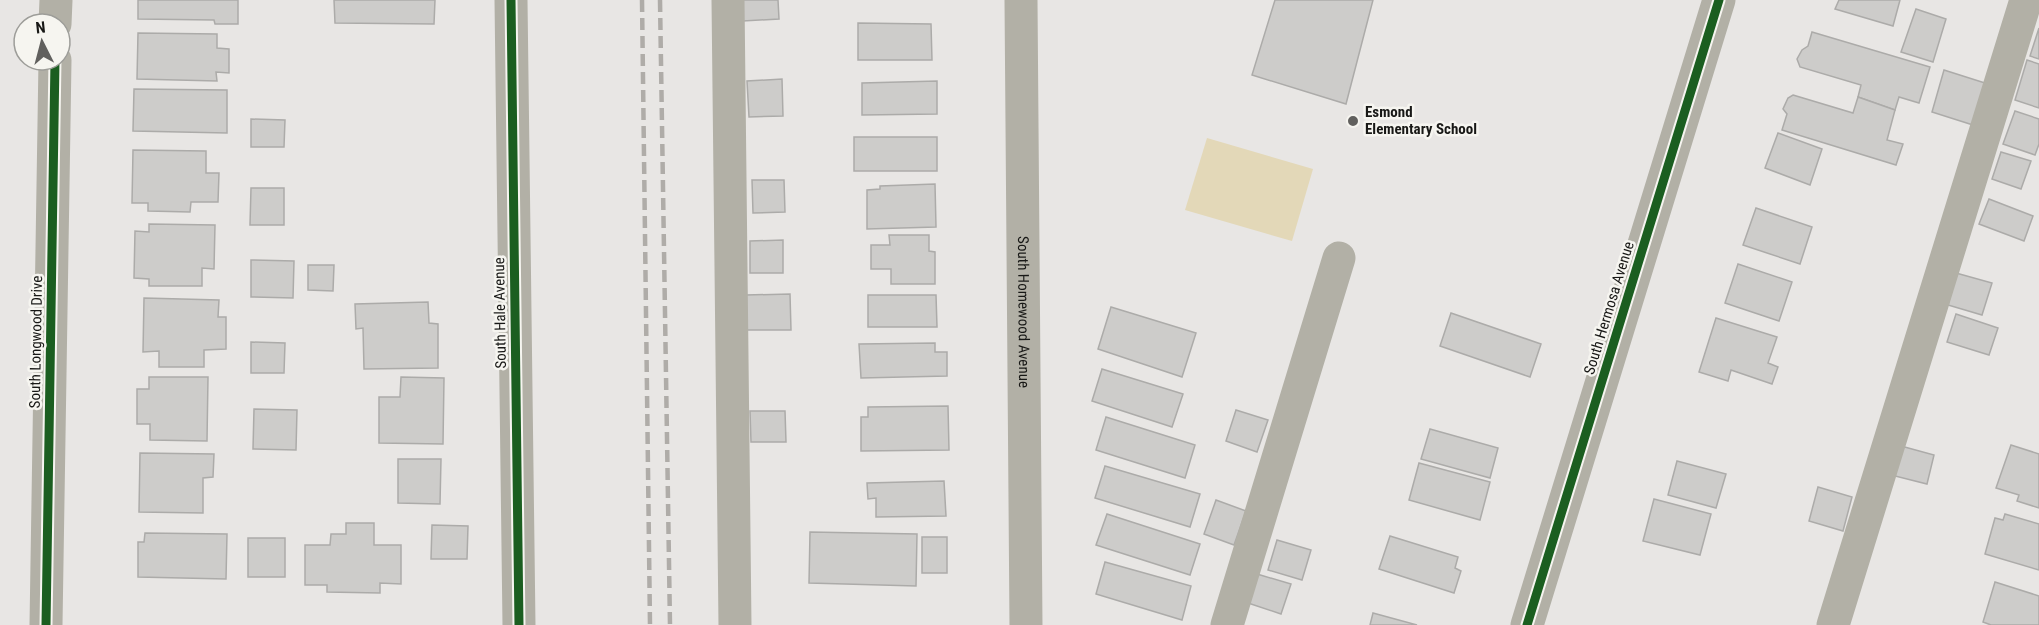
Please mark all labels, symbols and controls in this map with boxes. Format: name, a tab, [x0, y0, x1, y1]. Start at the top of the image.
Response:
north arrow	[12, 12, 72, 72]
text: N	[35, 18, 46, 38]
place label: Esmond Elementary School	[1365, 103, 1477, 138]
marker: Esmond Elementary School	[1346, 114, 1360, 128]
street label: South Homewood Avenue	[1014, 236, 1033, 388]
street label: South Hermosa Avenue	[1580, 239, 1638, 377]
street label: South Hale Avenue	[490, 257, 510, 369]
street label: South Longwood Drive	[26, 276, 46, 408]

